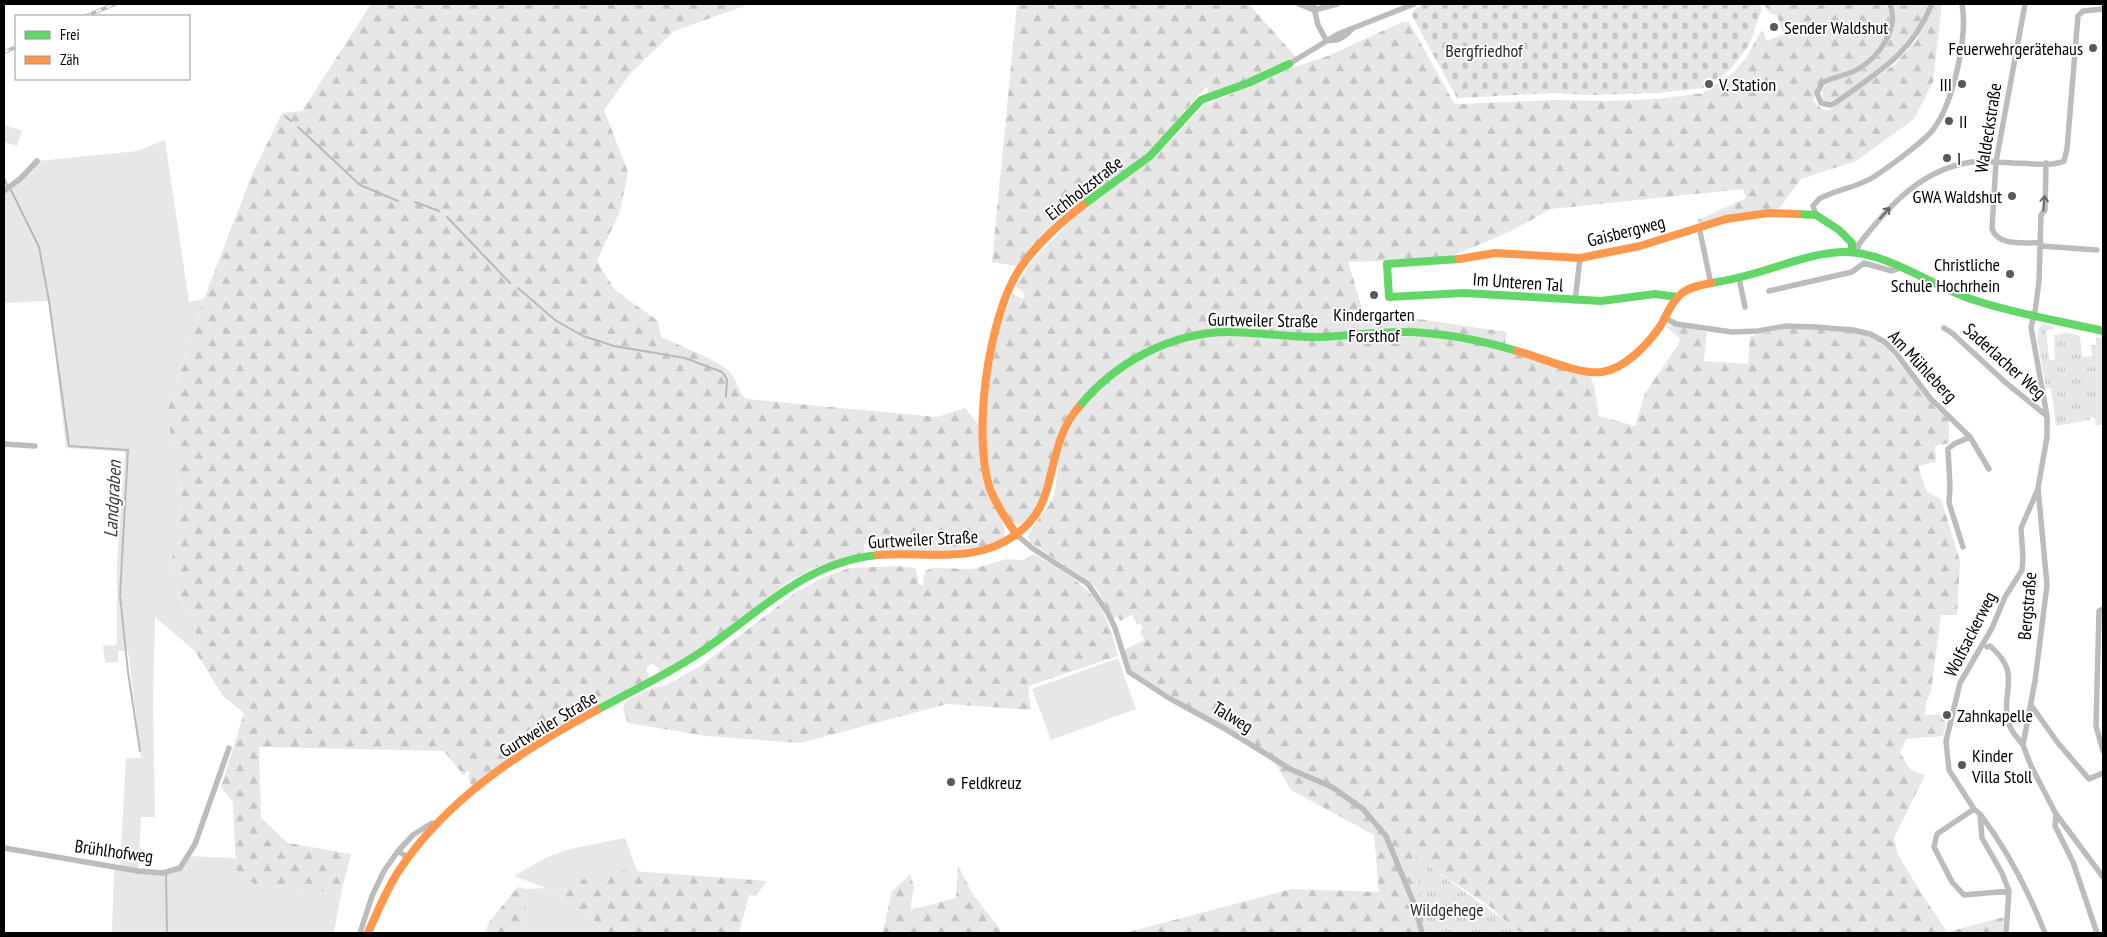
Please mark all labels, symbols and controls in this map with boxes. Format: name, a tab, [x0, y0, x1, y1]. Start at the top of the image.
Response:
legend	[15, 15, 190, 80]
place label: Sender Waldshut	[1784, 16, 1888, 39]
marker: Sender Waldshut	[1768, 21, 1780, 33]
text: Frei	[60, 25, 80, 44]
place label: Feuerwehrgerätehaus	[1949, 37, 2083, 60]
park label: Bergfriedhof	[1445, 39, 1524, 62]
marker: Feuerwehrgerätehaus	[2087, 42, 2099, 54]
text: Zäh	[60, 50, 79, 69]
place label: V. Station	[1718, 73, 1776, 96]
place label: III	[1939, 73, 1952, 96]
marker: V. Station	[1703, 78, 1715, 90]
marker: III	[1956, 78, 1968, 90]
street label: Waldeckstraße	[1970, 81, 2006, 175]
place label: II	[1959, 110, 1967, 133]
marker: II	[1943, 115, 1955, 127]
place label: I	[1957, 147, 1961, 170]
street label: Eichholzstraße	[1041, 151, 1127, 225]
marker: I	[1941, 152, 1953, 164]
place label: GWA Waldshut	[1913, 185, 2002, 208]
marker: GWA Waldshut	[2006, 190, 2018, 202]
one-way arrow	[2040, 196, 2049, 212]
one-way arrow	[1879, 206, 1891, 219]
street label: Gaisbergweg	[1585, 210, 1667, 252]
place label: Christliche Schule Hochrhein	[1891, 253, 2000, 297]
street label: Im Unteren Tal	[1472, 267, 1565, 297]
marker: Christliche Schule Hochrhein	[2004, 268, 2016, 280]
marker: Kindergarten Forsthof	[1368, 289, 1380, 301]
place label: Kindergarten Forsthof	[1333, 303, 1415, 347]
street label: Gurtweiler Straße	[1208, 308, 1318, 332]
street label: Saderlacher Weg	[1959, 318, 2051, 404]
street label: Am Mühleberg	[1884, 325, 1962, 407]
water label: Landgraben	[98, 458, 126, 538]
street label: Gurtweiler Straße	[867, 525, 979, 553]
street label: Bergstraße	[2013, 571, 2041, 641]
street label: Wolfsackerweg	[1939, 588, 2001, 680]
street label: Gurtweiler Straße	[495, 686, 601, 762]
street label: Talweg	[1208, 696, 1258, 738]
place label: Zahnkapelle	[1957, 704, 2033, 727]
marker: Zahnkapelle	[1941, 709, 1953, 721]
place label: Kinder Villa Stoll	[1971, 744, 2033, 788]
marker: Kinder Villa Stoll	[1956, 759, 1968, 771]
place label: Feldkreuz	[961, 771, 1022, 794]
marker: Feldkreuz	[945, 776, 957, 788]
street label: Brühlhofweg	[73, 834, 155, 868]
park label: Wildgehege	[1410, 898, 1484, 921]

